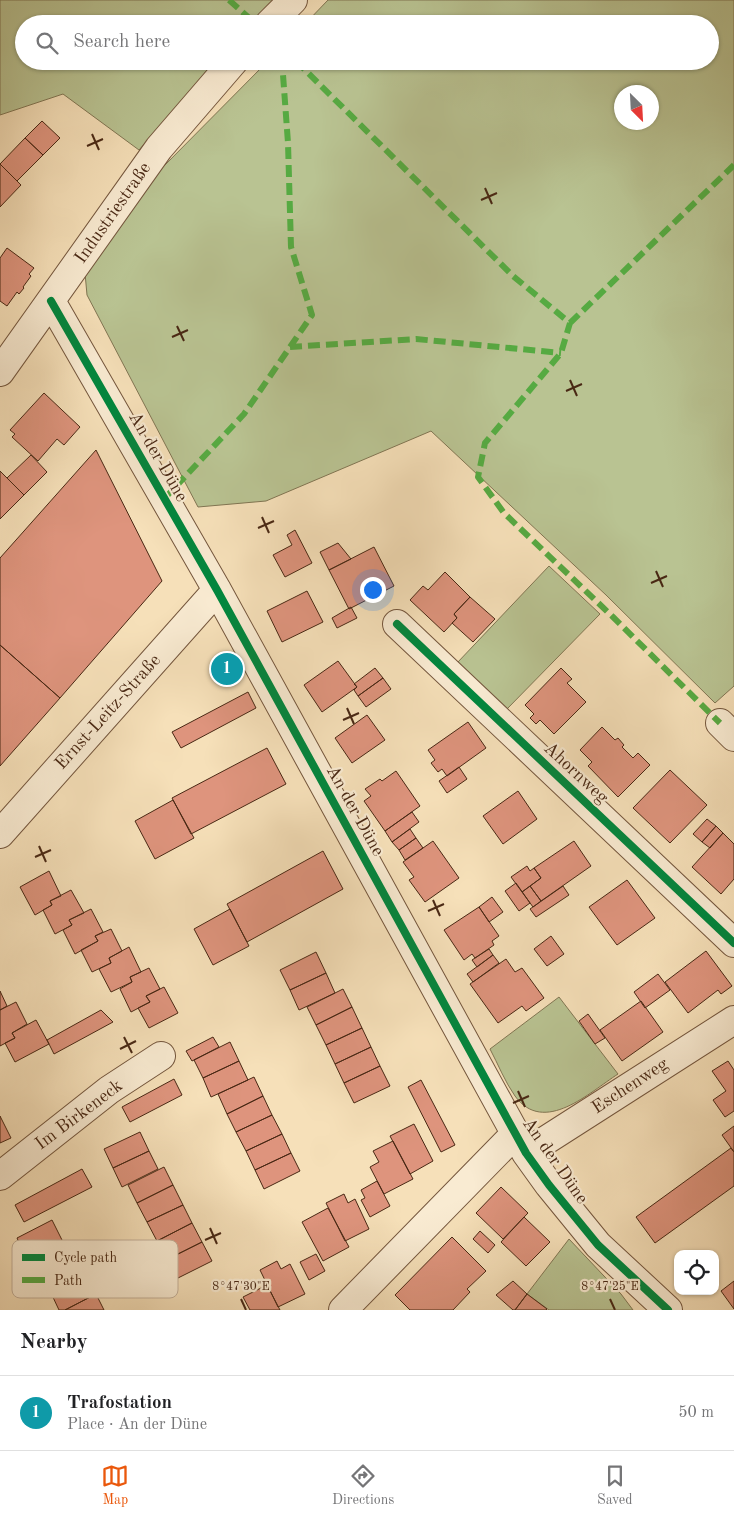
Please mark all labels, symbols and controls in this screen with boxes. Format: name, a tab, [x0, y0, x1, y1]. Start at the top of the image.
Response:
search box	[15, 15, 719, 70]
icon: search	[33, 29, 61, 57]
text: Search here	[73, 33, 170, 52]
north arrow	[614, 85, 659, 130]
street label: Industriestraße	[72, 159, 154, 267]
street label: An der Düne	[125, 409, 191, 505]
your location	[360, 577, 386, 603]
pin: 1	[211, 650, 243, 688]
street label: Ernst-Leitz-Straße	[52, 651, 164, 773]
street label: Ahornweg	[540, 739, 612, 807]
street label: An der Düne	[323, 763, 387, 859]
street label: Eschenweg	[589, 1055, 672, 1117]
street label: Im Birkeneck	[32, 1077, 126, 1153]
street label: An der Düne	[519, 1115, 591, 1207]
legend	[12, 1240, 178, 1298]
map controls	[674, 1250, 719, 1295]
button: locate	[674, 1250, 719, 1295]
text: Cycle path	[54, 1251, 117, 1265]
text: Path	[54, 1274, 83, 1288]
text: 8°47'25"E	[581, 1280, 639, 1293]
text: 8°47'30"E	[212, 1281, 270, 1293]
text: Nearby	[20, 1332, 88, 1353]
text: Trafostation	[67, 1394, 172, 1413]
text: 1	[31, 1405, 41, 1421]
text: 50 m	[678, 1405, 714, 1421]
text: Place · An der Düne	[67, 1417, 207, 1433]
tab: Map	[101, 1462, 129, 1509]
tab: Directions	[332, 1462, 394, 1509]
tab: Saved	[597, 1462, 633, 1509]

